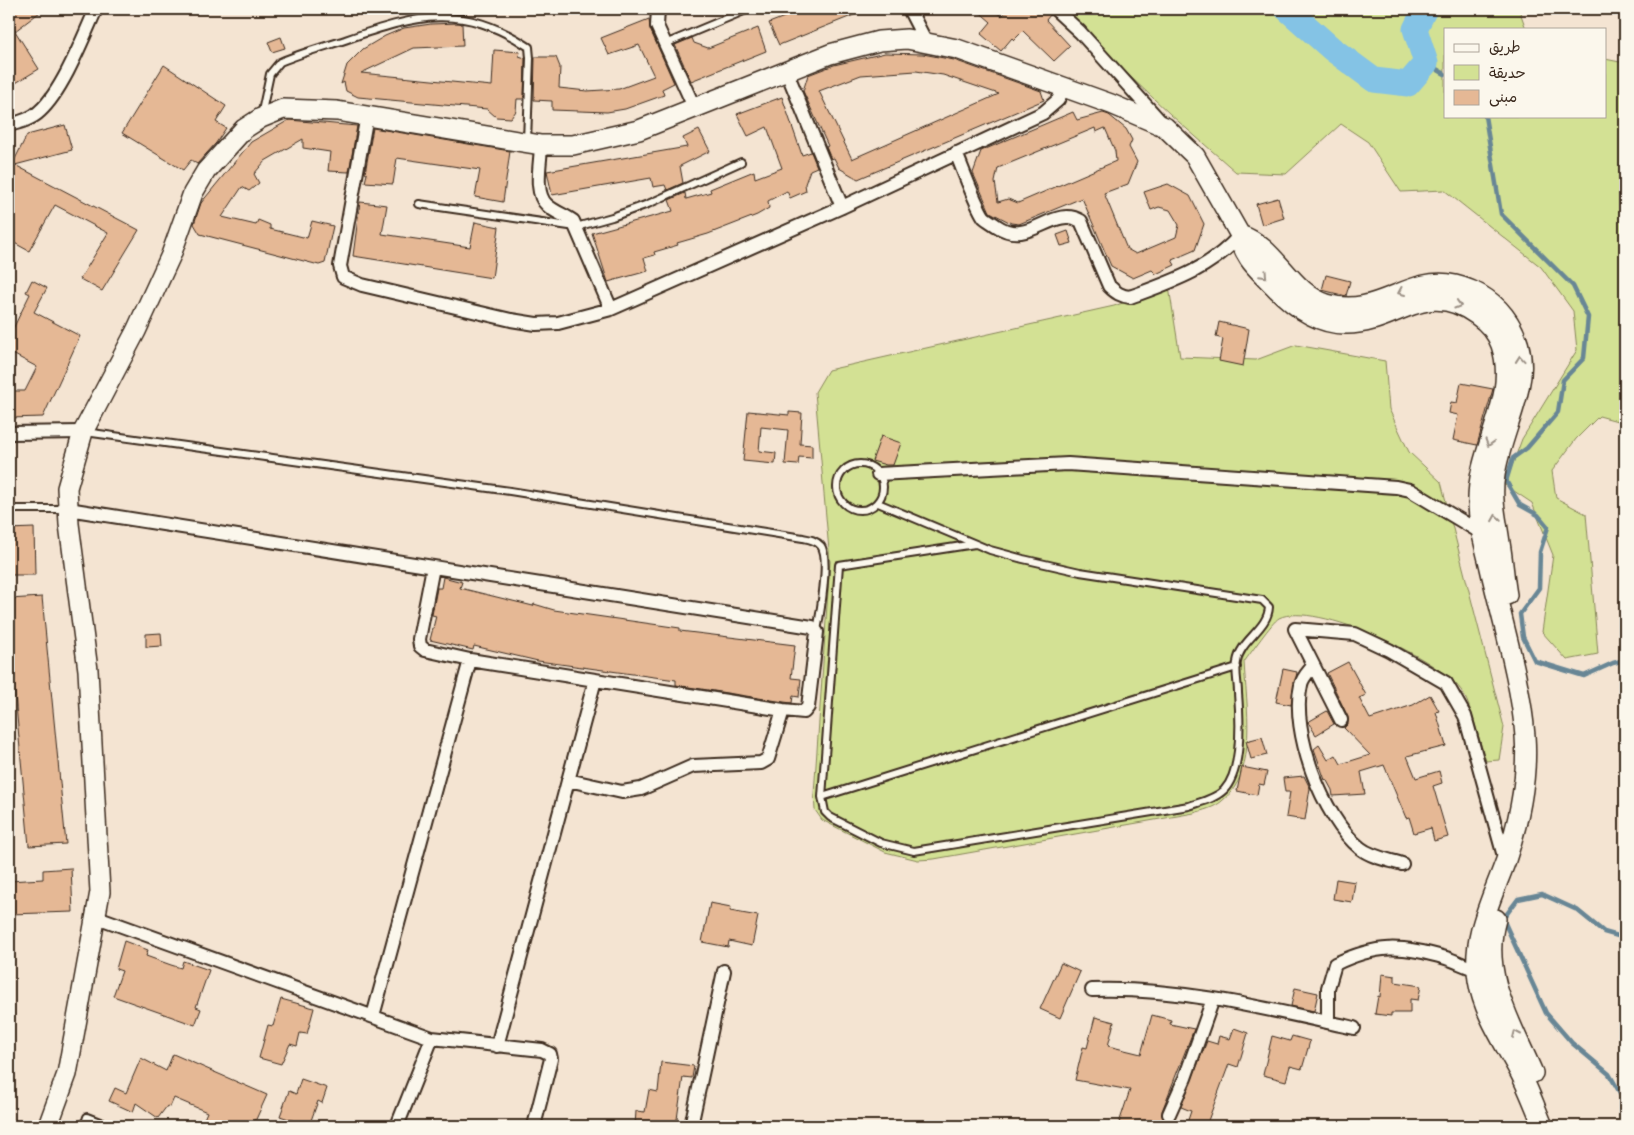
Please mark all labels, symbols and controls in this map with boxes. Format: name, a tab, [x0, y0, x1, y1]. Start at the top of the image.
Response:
legend	[1444, 28, 1606, 118]
text: طريق	[1489, 37, 1521, 57]
text: حديقة	[1489, 63, 1526, 83]
text: مبنى	[1489, 87, 1517, 107]
one-way arrow	[1258, 270, 1267, 279]
one-way arrow	[1397, 286, 1406, 297]
one-way arrow	[1453, 299, 1461, 309]
one-way arrow	[1515, 355, 1526, 363]
one-way arrow	[1485, 438, 1495, 446]
one-way arrow	[1491, 514, 1502, 522]
one-way arrow	[1511, 1030, 1522, 1039]

